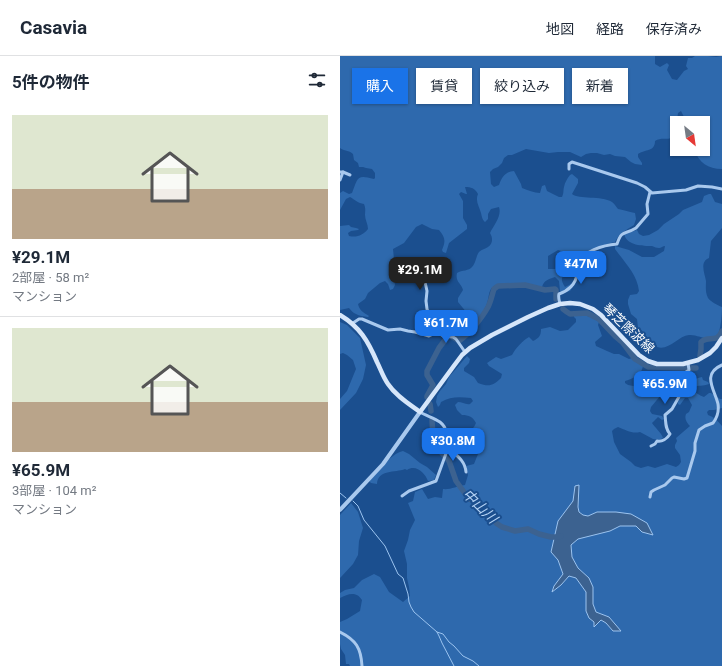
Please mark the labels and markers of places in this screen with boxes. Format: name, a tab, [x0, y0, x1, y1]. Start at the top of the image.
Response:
pin: ¥47M	[557, 251, 605, 285]
pin: ¥29.1M	[387, 257, 453, 291]
pin: ¥61.7M	[413, 310, 479, 344]
pin: ¥65.9M	[632, 371, 698, 405]
pin: ¥30.8M	[420, 428, 486, 462]

